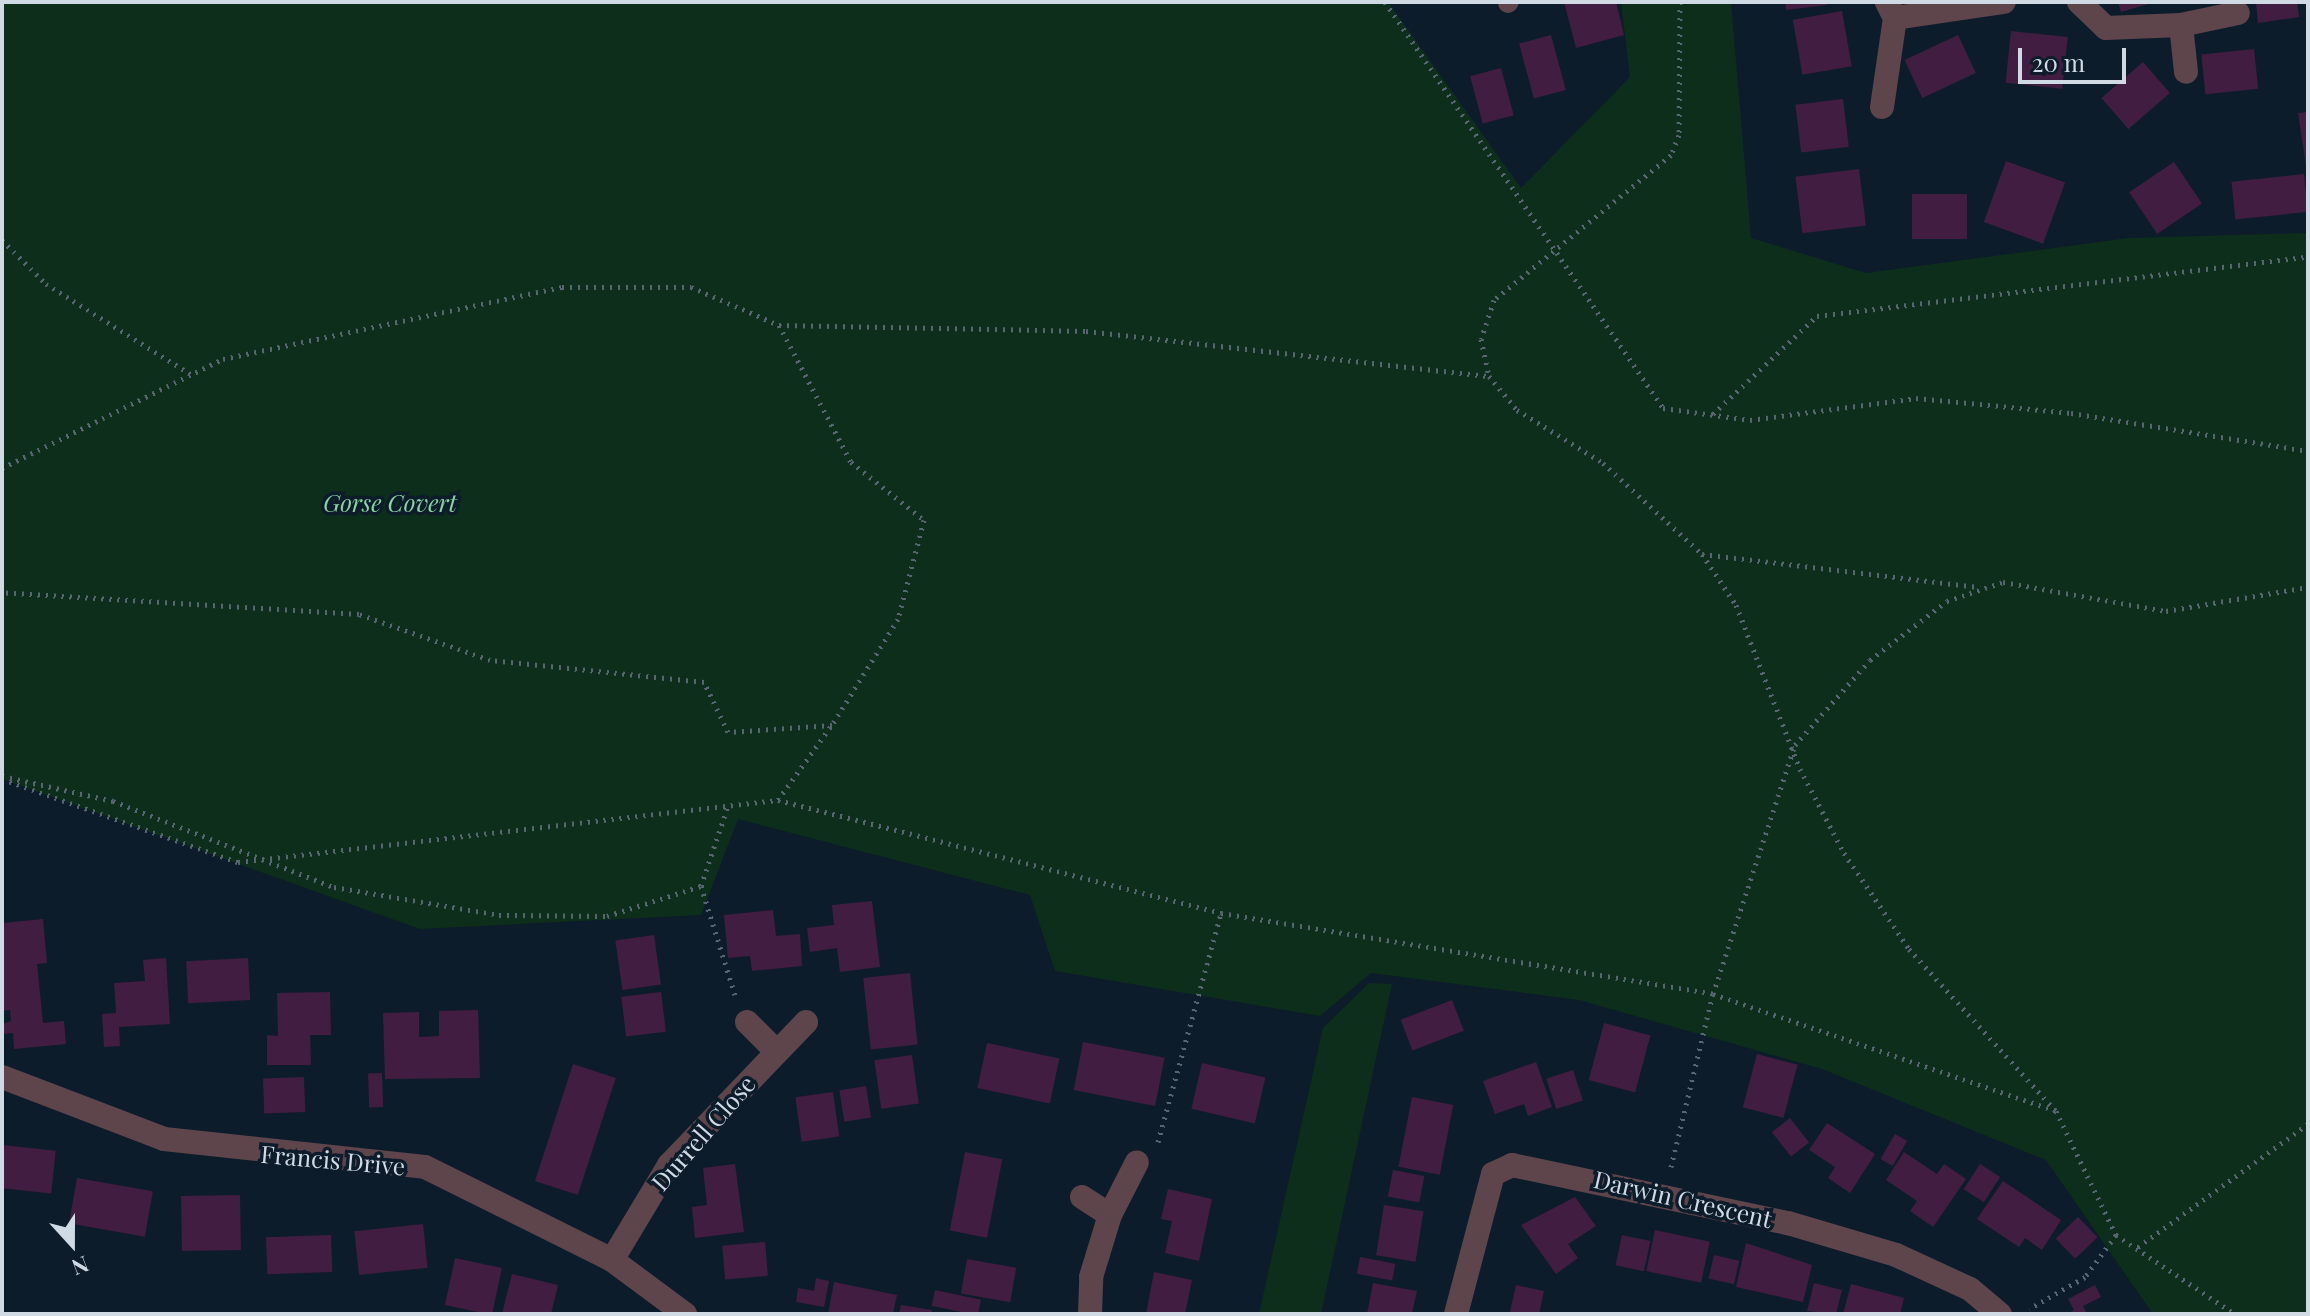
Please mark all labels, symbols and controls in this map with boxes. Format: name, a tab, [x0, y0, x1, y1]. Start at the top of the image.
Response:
scale bar	[2022, 32, 2130, 82]
text: 20 m	[2032, 46, 2085, 78]
park label: Gorse Covert	[323, 489, 457, 517]
street label: Durrell Close	[645, 1070, 761, 1196]
street label: Francis Drive	[260, 1139, 406, 1181]
street label: Darwin Crescent	[1591, 1165, 1775, 1233]
north arrow	[32, 1204, 112, 1284]
text: N	[68, 1250, 93, 1283]

